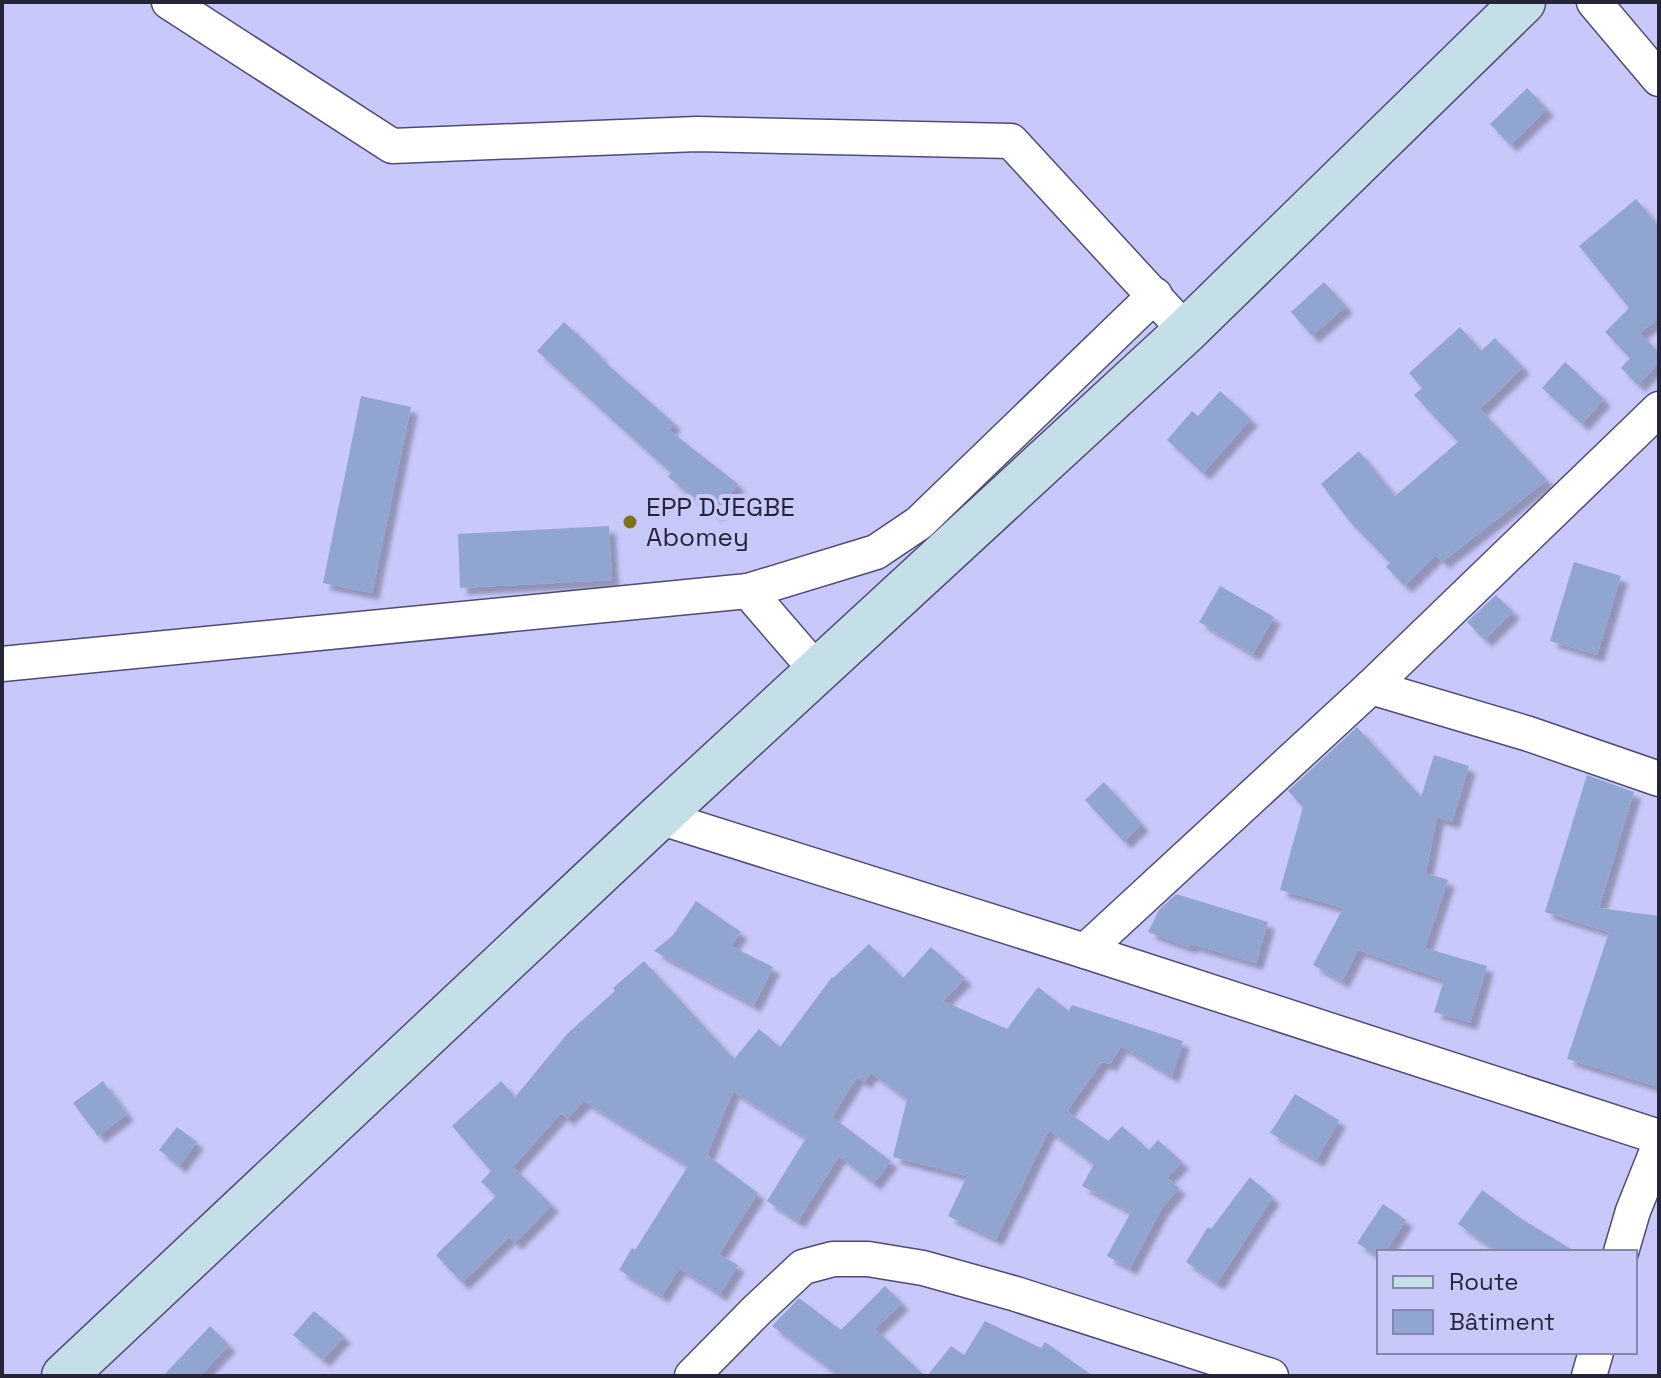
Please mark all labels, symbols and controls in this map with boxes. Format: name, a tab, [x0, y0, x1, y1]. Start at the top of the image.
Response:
place label: EPP DJEGBE Abomey	[646, 490, 795, 554]
marker: EPP DJEGBE Abomey	[621, 513, 639, 531]
legend	[1377, 1250, 1637, 1354]
text: Route	[1449, 1266, 1518, 1297]
text: Bâtiment	[1449, 1306, 1555, 1337]

